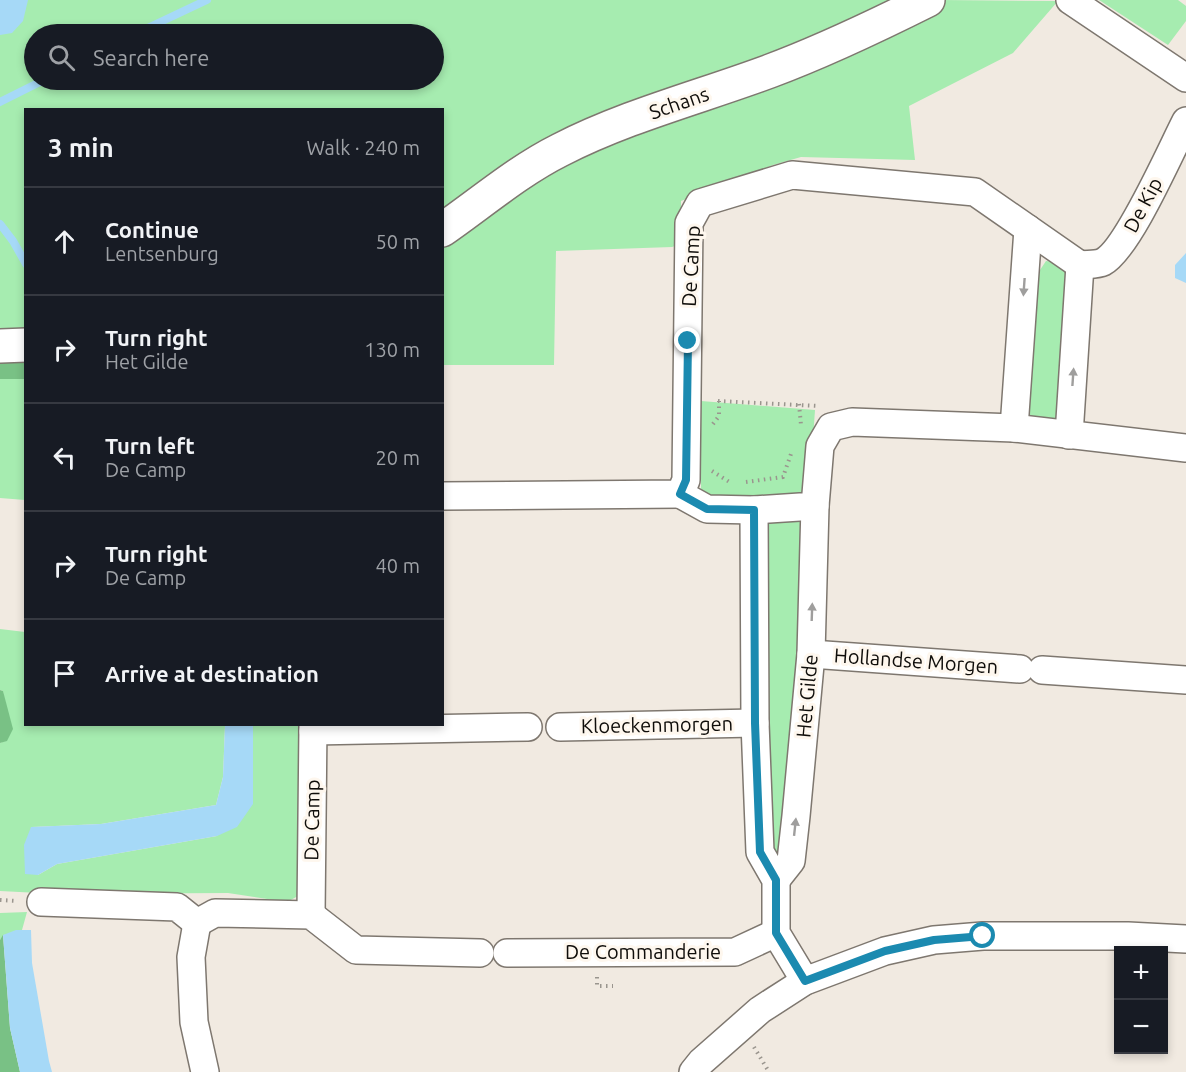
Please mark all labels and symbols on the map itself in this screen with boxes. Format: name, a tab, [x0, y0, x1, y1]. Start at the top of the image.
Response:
street label: Schans	[646, 82, 712, 123]
street label: De Kip	[1119, 173, 1167, 236]
street label: De Camp	[677, 225, 704, 307]
one-way arrow	[1019, 278, 1028, 297]
route end	[674, 327, 700, 353]
one-way arrow	[1068, 367, 1077, 386]
one-way arrow	[807, 603, 817, 622]
street label: Hollandse Morgen	[833, 643, 999, 678]
street label: Het Gilde	[791, 653, 822, 739]
street label: Kloeckenmorgen	[581, 712, 733, 737]
street label: De Camp	[299, 779, 324, 861]
one-way arrow	[790, 818, 800, 837]
route start	[969, 922, 995, 948]
street label: De Commanderie	[565, 940, 721, 963]

